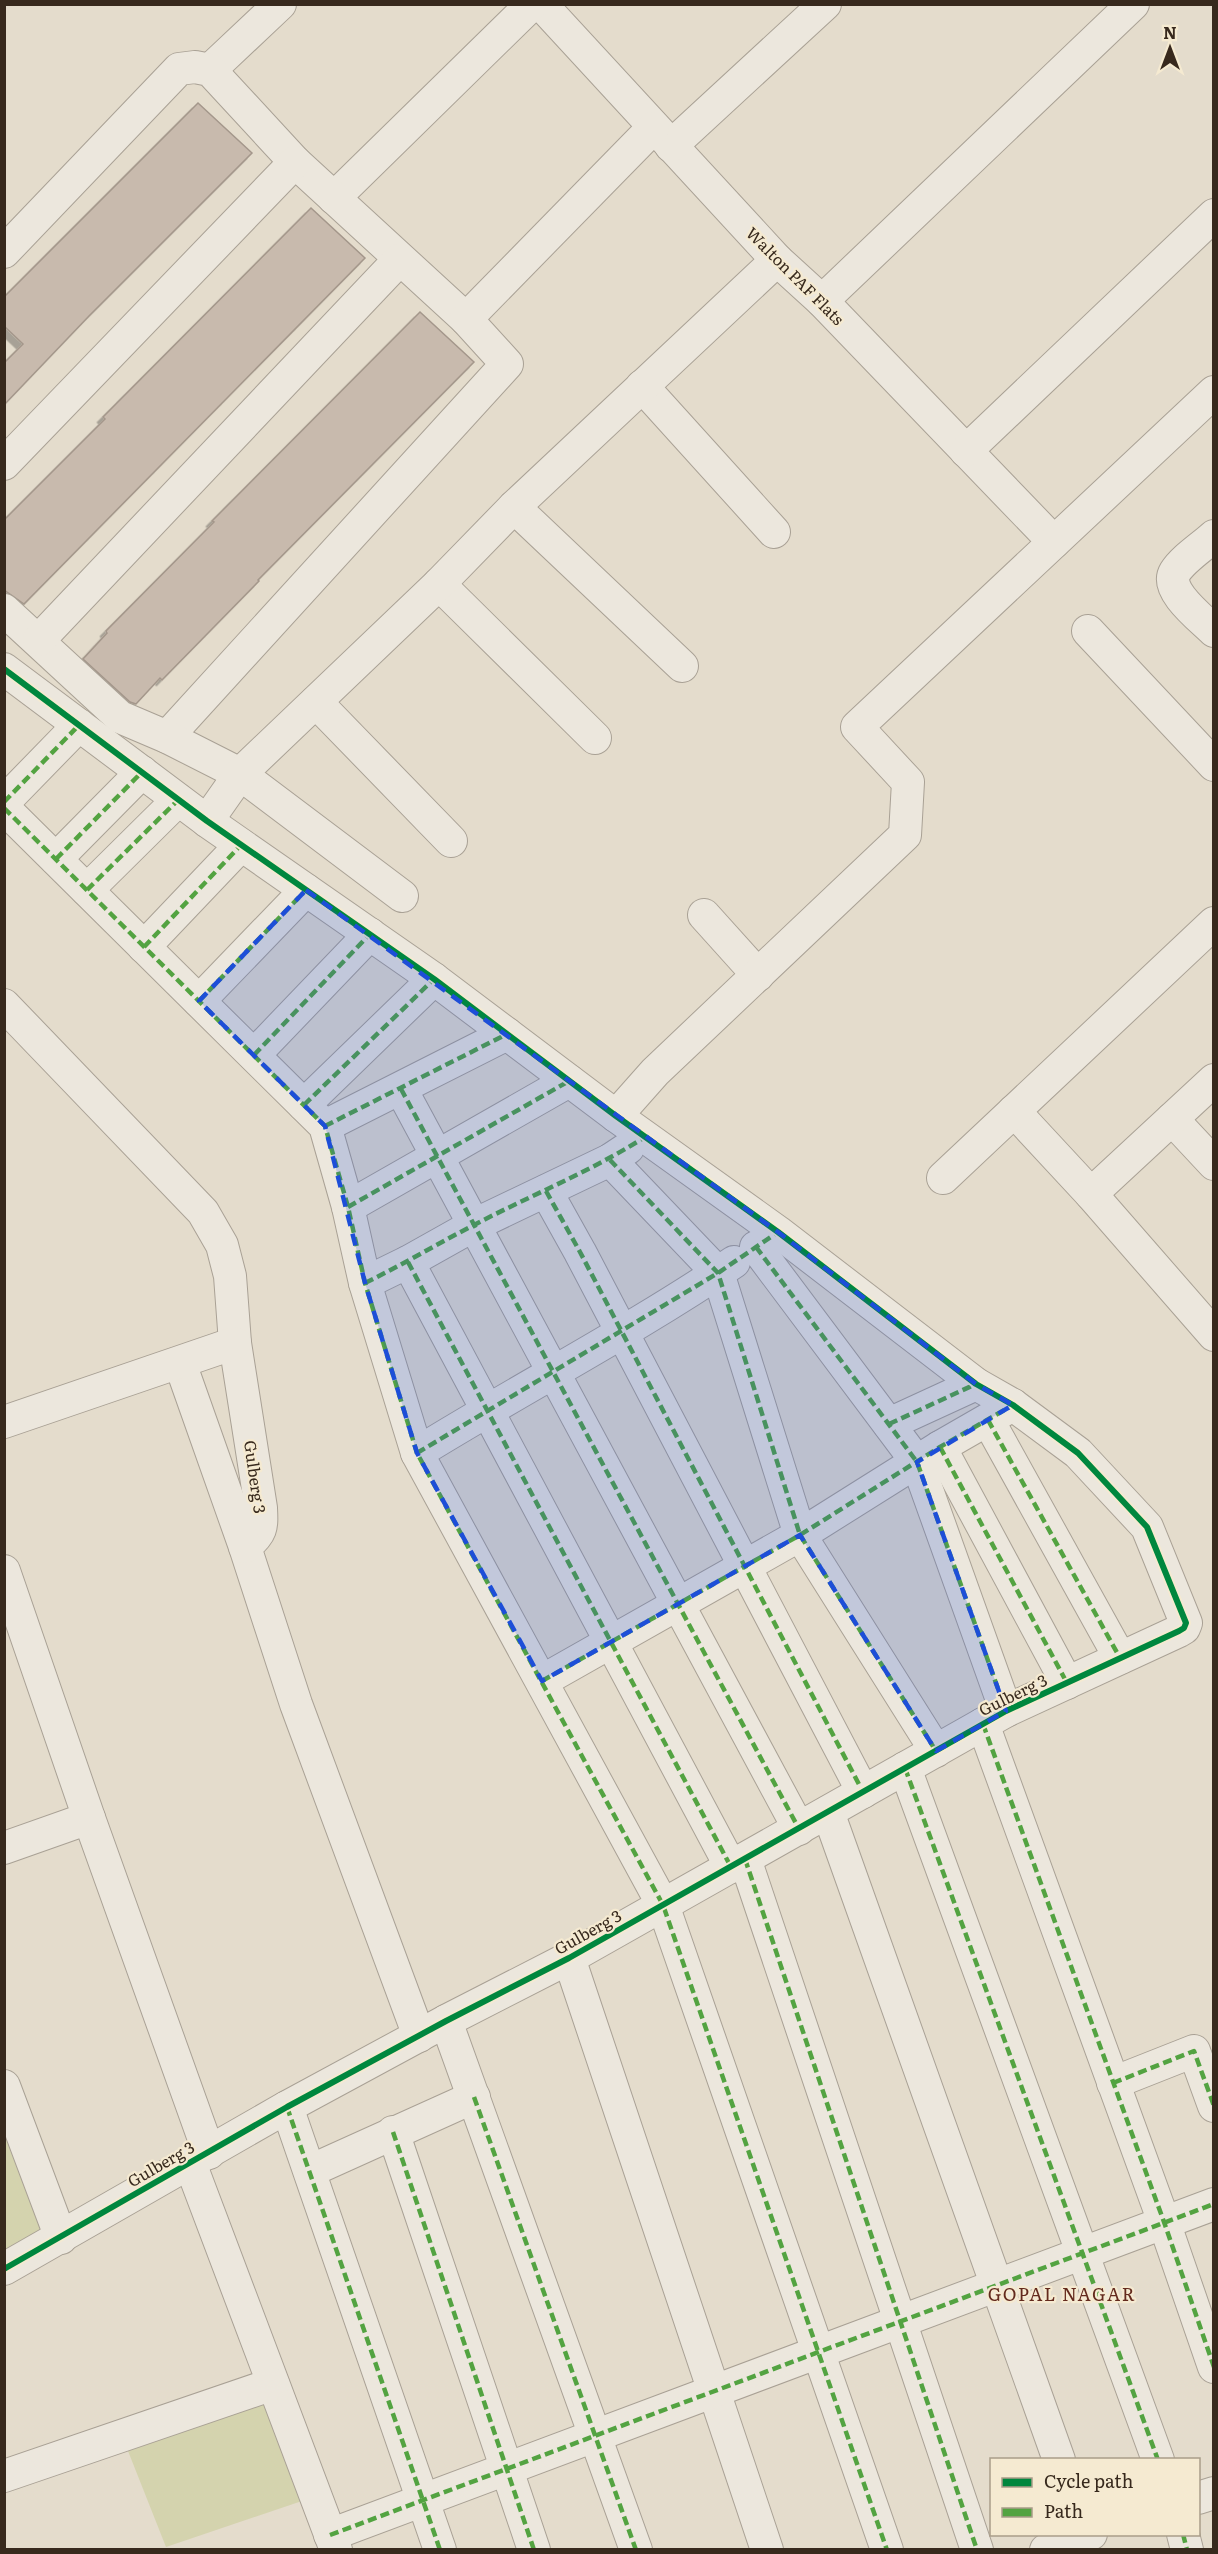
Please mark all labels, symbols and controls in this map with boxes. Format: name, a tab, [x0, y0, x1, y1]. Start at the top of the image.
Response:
north arrow	[1140, 18, 1200, 78]
text: N	[1163, 20, 1177, 44]
street label: Walton PAF Flats	[741, 221, 850, 330]
street label: Gulberg 3	[239, 1439, 273, 1515]
street label: Gulberg 3	[974, 1667, 1051, 1721]
street label: Gulberg 3	[549, 1903, 626, 1959]
street label: Gulberg 3	[123, 2134, 198, 2192]
district label: GOPAL NAGAR	[988, 2280, 1136, 2307]
legend	[990, 2458, 1200, 2536]
text: Cycle path	[1044, 2467, 1133, 2494]
text: Path	[1044, 2497, 1083, 2524]

